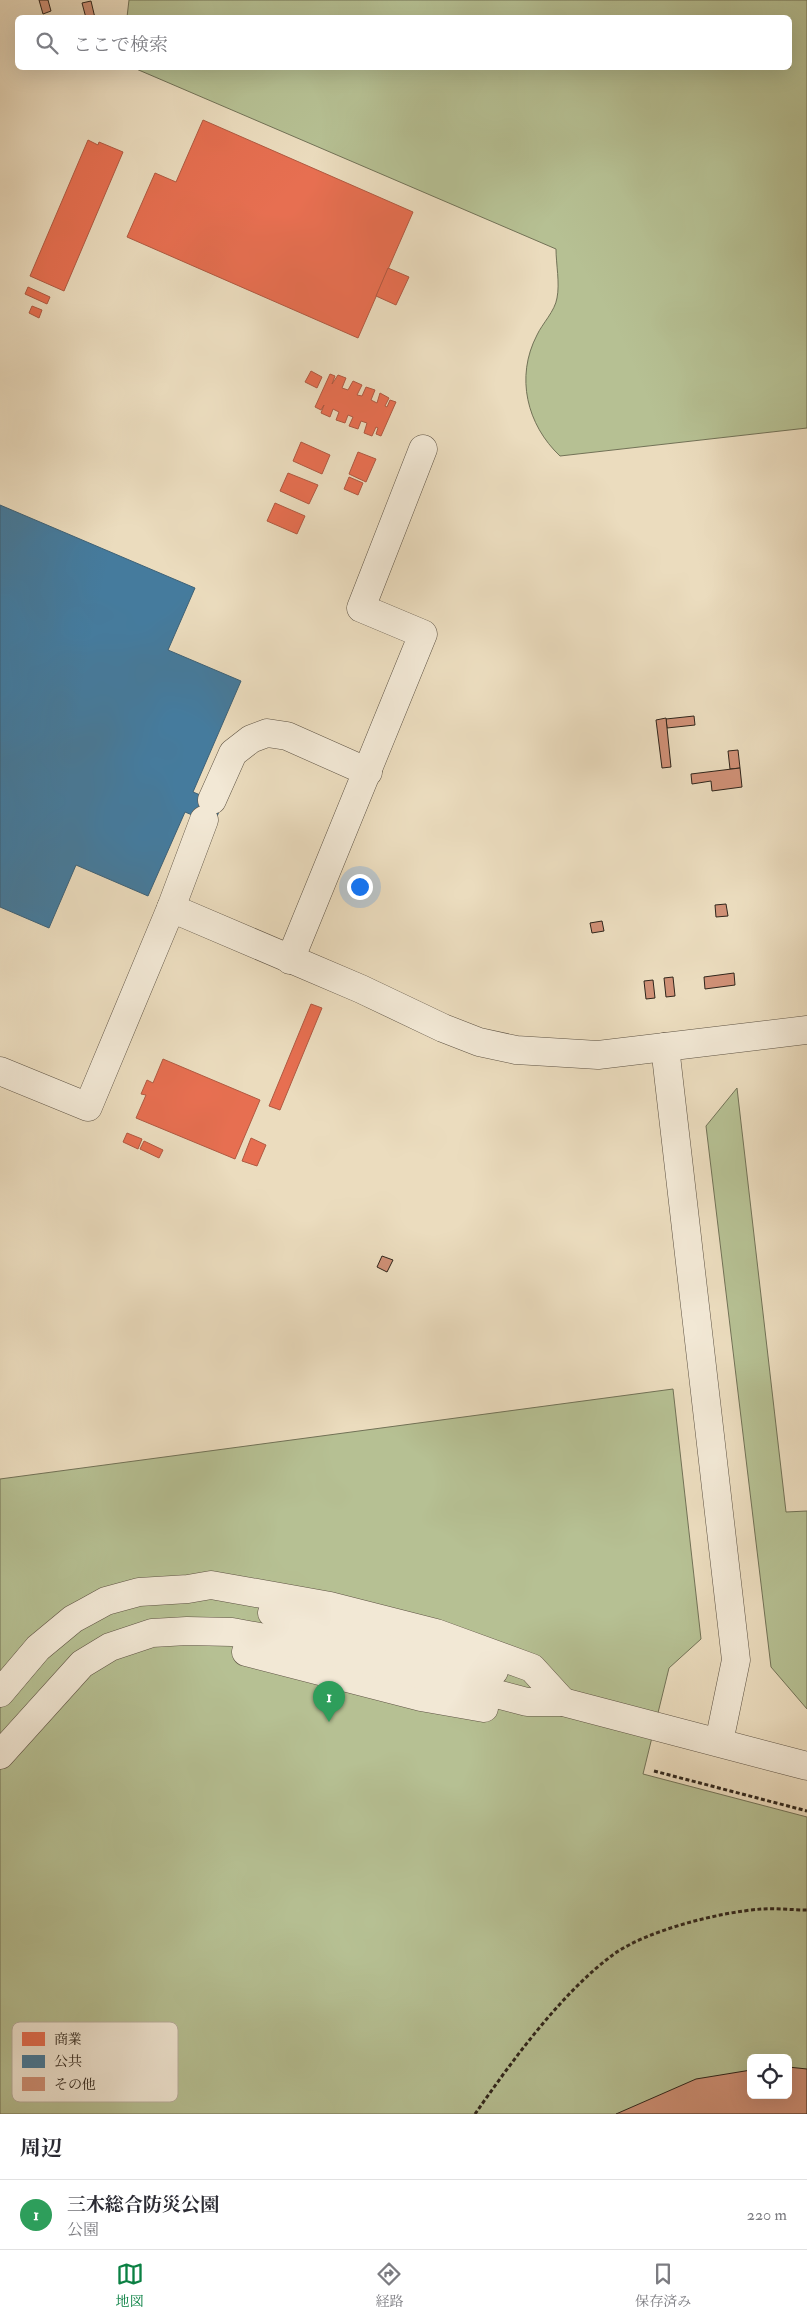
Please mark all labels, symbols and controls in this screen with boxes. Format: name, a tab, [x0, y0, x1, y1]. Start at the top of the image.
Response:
search box	[15, 15, 792, 70]
icon: search	[33, 29, 61, 57]
text: ここで検索	[73, 33, 168, 57]
your location	[347, 874, 373, 900]
pin: 1	[313, 1681, 345, 1722]
legend	[12, 2022, 178, 2102]
text: 商業	[54, 2031, 82, 2048]
text: 公共	[54, 2053, 82, 2070]
map controls	[747, 2054, 792, 2099]
button: locate	[747, 2054, 792, 2099]
text: その他	[54, 2076, 96, 2093]
text: 周辺	[20, 2135, 62, 2162]
text: 三木総合防災公園	[67, 2193, 219, 2217]
text: 1	[33, 2205, 39, 2225]
text: 220 m	[747, 2205, 787, 2225]
text: 公園	[67, 2220, 99, 2240]
tab: 地図	[116, 2260, 144, 2310]
tab: 経路	[375, 2260, 403, 2310]
tab: 保存済み	[635, 2260, 691, 2310]

